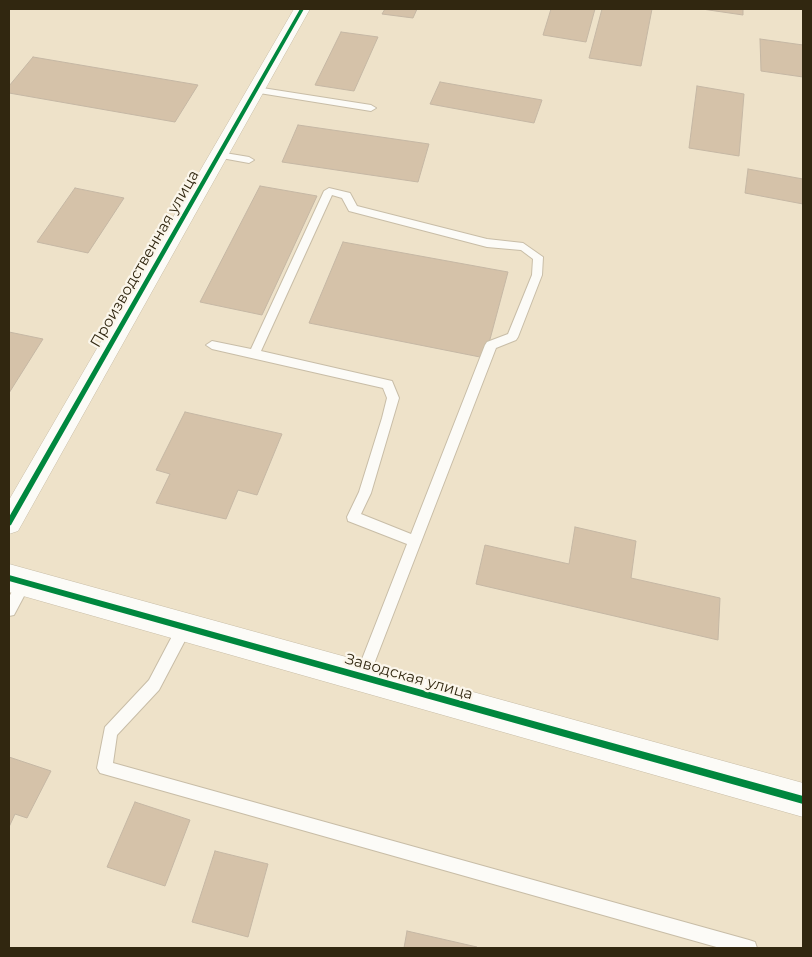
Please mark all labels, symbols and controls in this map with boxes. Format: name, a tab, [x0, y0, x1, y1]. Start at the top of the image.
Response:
street label: Производственная улица	[87, 167, 203, 351]
street label: Заводская улица	[343, 650, 475, 704]

